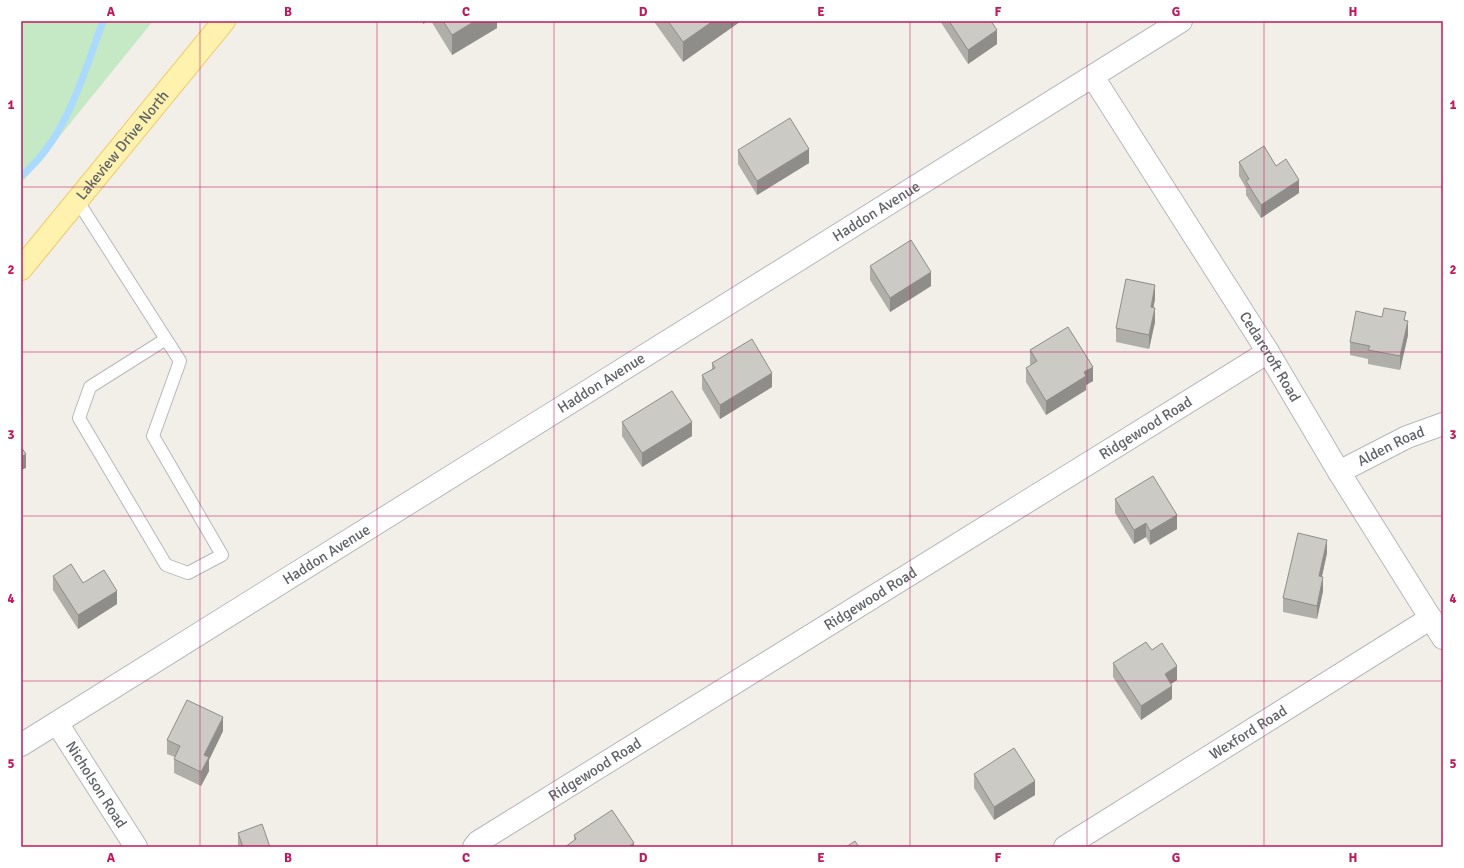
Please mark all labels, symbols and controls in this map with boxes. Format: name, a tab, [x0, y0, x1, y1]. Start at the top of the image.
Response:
text: A	[107, 4, 116, 20]
text: B	[284, 4, 292, 20]
text: C	[462, 4, 470, 20]
text: D	[639, 4, 648, 20]
text: E	[817, 4, 825, 20]
text: F	[995, 4, 1002, 20]
text: G	[1172, 4, 1180, 20]
text: H	[1349, 4, 1357, 20]
street label: Lakeview Drive North	[72, 87, 172, 204]
text: 1	[7, 97, 15, 113]
text: 1	[1449, 97, 1457, 113]
street label: Haddon Avenue	[829, 177, 923, 245]
text: 2	[7, 262, 15, 278]
text: 2	[1449, 262, 1457, 278]
street label: Cedarcroft Road	[1236, 308, 1304, 405]
street label: Haddon Avenue	[554, 349, 648, 417]
street label: Ridgewood Road	[1096, 392, 1195, 463]
street label: Alden Road	[1354, 422, 1427, 470]
text: 3	[7, 427, 15, 443]
text: 3	[1449, 427, 1457, 443]
street label: Haddon Avenue	[279, 520, 374, 588]
street label: Ridgewood Road	[821, 563, 920, 634]
text: 4	[7, 591, 15, 607]
text: 4	[1449, 591, 1457, 607]
street label: Wexford Road	[1206, 701, 1290, 763]
street label: Ridgewood Road	[545, 734, 645, 805]
street label: Nicholson Road	[62, 738, 131, 832]
text: 5	[7, 756, 15, 772]
text: 5	[1449, 756, 1457, 772]
text: A	[107, 850, 116, 866]
text: B	[284, 850, 292, 866]
text: C	[462, 850, 470, 866]
text: D	[639, 850, 648, 866]
text: E	[817, 850, 825, 866]
text: F	[995, 850, 1002, 866]
text: G	[1172, 850, 1180, 866]
text: H	[1349, 850, 1357, 866]

